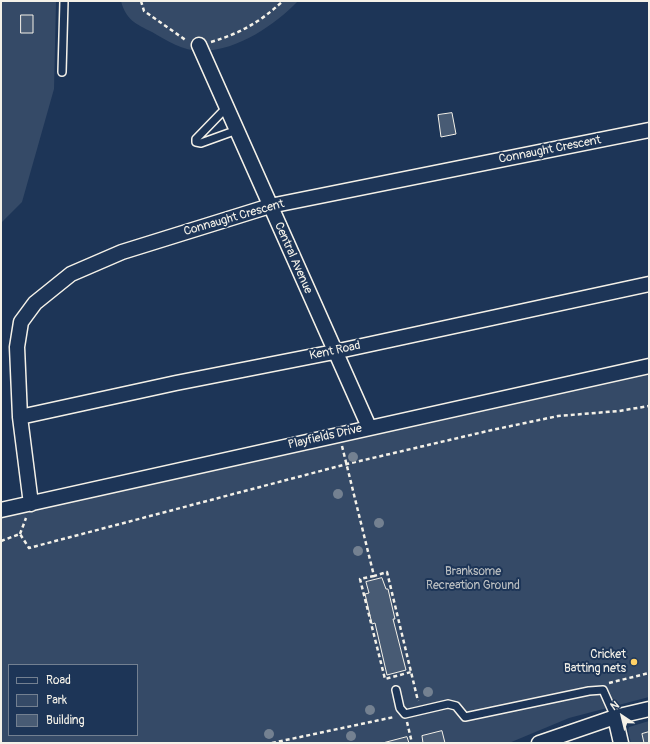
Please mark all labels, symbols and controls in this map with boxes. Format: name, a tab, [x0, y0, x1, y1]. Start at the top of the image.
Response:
street label: Connaught Crescent	[498, 133, 602, 167]
street label: Connaught Crescent	[182, 197, 286, 239]
street label: Central Avenue	[271, 220, 315, 296]
street label: Kent Road	[308, 339, 362, 363]
street label: Playfields Drive	[287, 422, 363, 452]
park label: Branksome Recreation Ground	[426, 565, 520, 593]
place label: Cricket Batting nets	[564, 648, 626, 676]
marker: Cricket Batting nets	[629, 657, 639, 667]
legend	[8, 664, 138, 736]
text: Road	[46, 673, 71, 688]
text: Park	[46, 693, 67, 708]
north arrow	[602, 696, 642, 736]
text: N	[608, 698, 622, 713]
text: Building	[46, 713, 85, 728]

